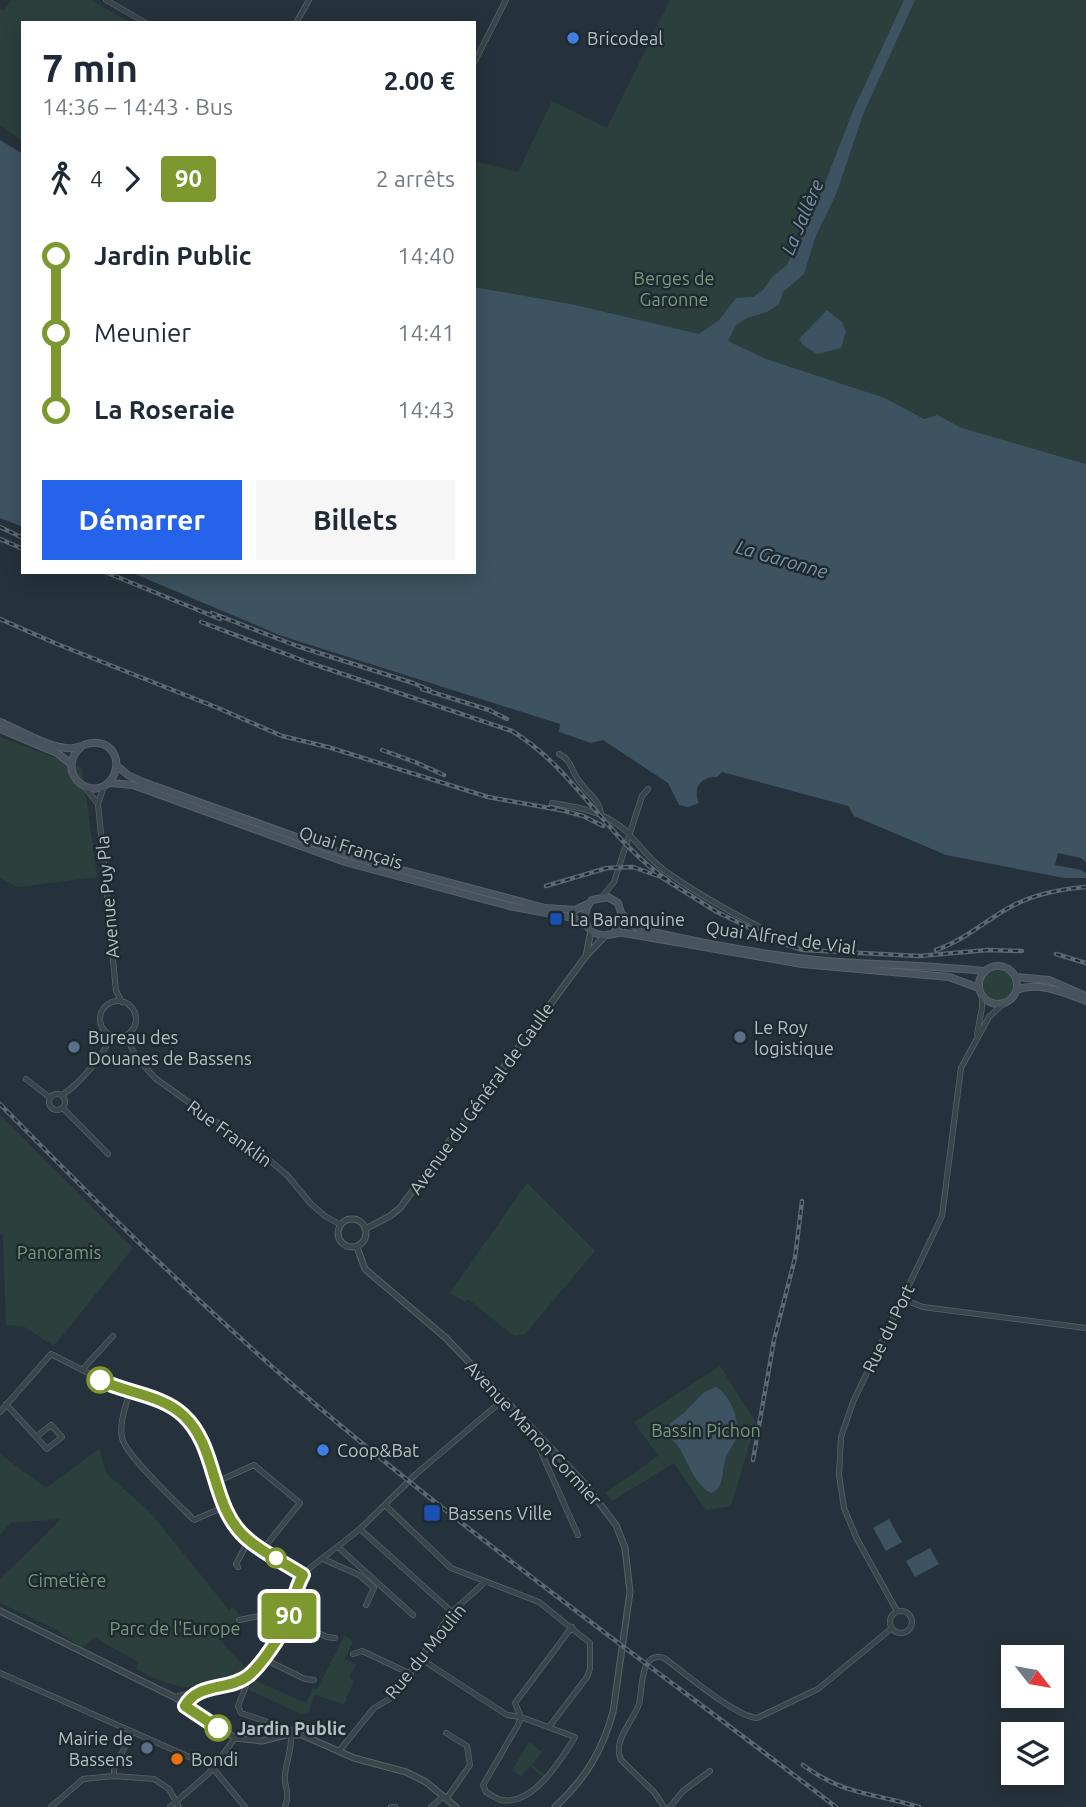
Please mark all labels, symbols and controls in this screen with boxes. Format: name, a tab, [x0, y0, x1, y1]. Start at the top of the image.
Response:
place label: Bricodeal	[587, 28, 663, 48]
marker: Bricodeal	[565, 30, 581, 46]
text: 7 min	[42, 47, 138, 89]
text: 2.00 €	[384, 66, 455, 95]
text: 14:36 – 14:43 · Bus	[42, 94, 233, 119]
icon: walk	[42, 160, 80, 198]
icon: forward	[113, 160, 151, 198]
text: 90	[175, 165, 202, 192]
text: 4	[90, 166, 103, 191]
text: 2 arrêts	[376, 166, 455, 191]
water label: La Jallère	[776, 176, 828, 258]
text: Jardin Public	[94, 241, 251, 270]
text: 14:40	[397, 243, 455, 268]
park label: Berges de Garonne	[634, 268, 714, 309]
text: Meunier	[94, 318, 191, 347]
text: 14:41	[397, 320, 455, 345]
text: La Roseraie	[94, 395, 235, 424]
text: 14:43	[397, 397, 455, 422]
button: Démarrer	[42, 480, 242, 560]
button: Billets	[256, 480, 455, 560]
water label: La Garonne	[734, 535, 831, 583]
street label: Quai Français	[297, 822, 405, 873]
street label: Avenue Puy Pla	[92, 835, 122, 959]
place label: La Baranquine	[570, 909, 685, 929]
marker: La Baranquine	[548, 911, 564, 927]
street label: Quai Alfred de Vial	[704, 917, 858, 958]
street label: Avenue du Général de Gaulle	[405, 998, 557, 1198]
place label: Le Roy logistique	[754, 1017, 834, 1058]
place label: Bureau des Douanes de Bassens	[88, 1027, 252, 1068]
marker: Le Roy logistique	[732, 1029, 748, 1045]
marker: Bureau des Douanes de Bassens	[66, 1039, 82, 1055]
street label: Rue Franklin	[184, 1096, 276, 1170]
park label: Panoramis	[17, 1242, 101, 1262]
street label: Rue du Port	[858, 1281, 918, 1375]
street label: Avenue Manon Cormier	[462, 1357, 606, 1509]
unlabelled marker	[87, 1367, 113, 1393]
park label: Bassin Pichon	[651, 1420, 761, 1440]
place label: Coop&Bat	[337, 1440, 419, 1460]
marker: Coop&Bat	[315, 1442, 331, 1458]
marker: Bassens Ville	[422, 1503, 442, 1523]
place label: Bassens Ville	[448, 1503, 552, 1523]
unlabelled marker	[266, 1548, 286, 1568]
park label: Cimetière	[27, 1570, 107, 1590]
line badge: 90	[258, 1593, 320, 1639]
street label: Rue du Moulin	[381, 1600, 469, 1702]
text: 90	[275, 1602, 303, 1629]
park label: Parc de l'Europe	[110, 1618, 240, 1638]
north arrow	[1001, 1645, 1064, 1708]
map controls	[1001, 1645, 1064, 1785]
marker: Jardin Public	[205, 1715, 231, 1741]
place label: Jardin Public	[237, 1718, 346, 1738]
button: layers	[1001, 1722, 1064, 1785]
place label: Mairie de Bassens	[58, 1728, 133, 1769]
marker: Mairie de Bassens	[139, 1740, 155, 1756]
place label: Bondi	[191, 1749, 238, 1769]
marker: Bondi	[169, 1751, 185, 1767]

